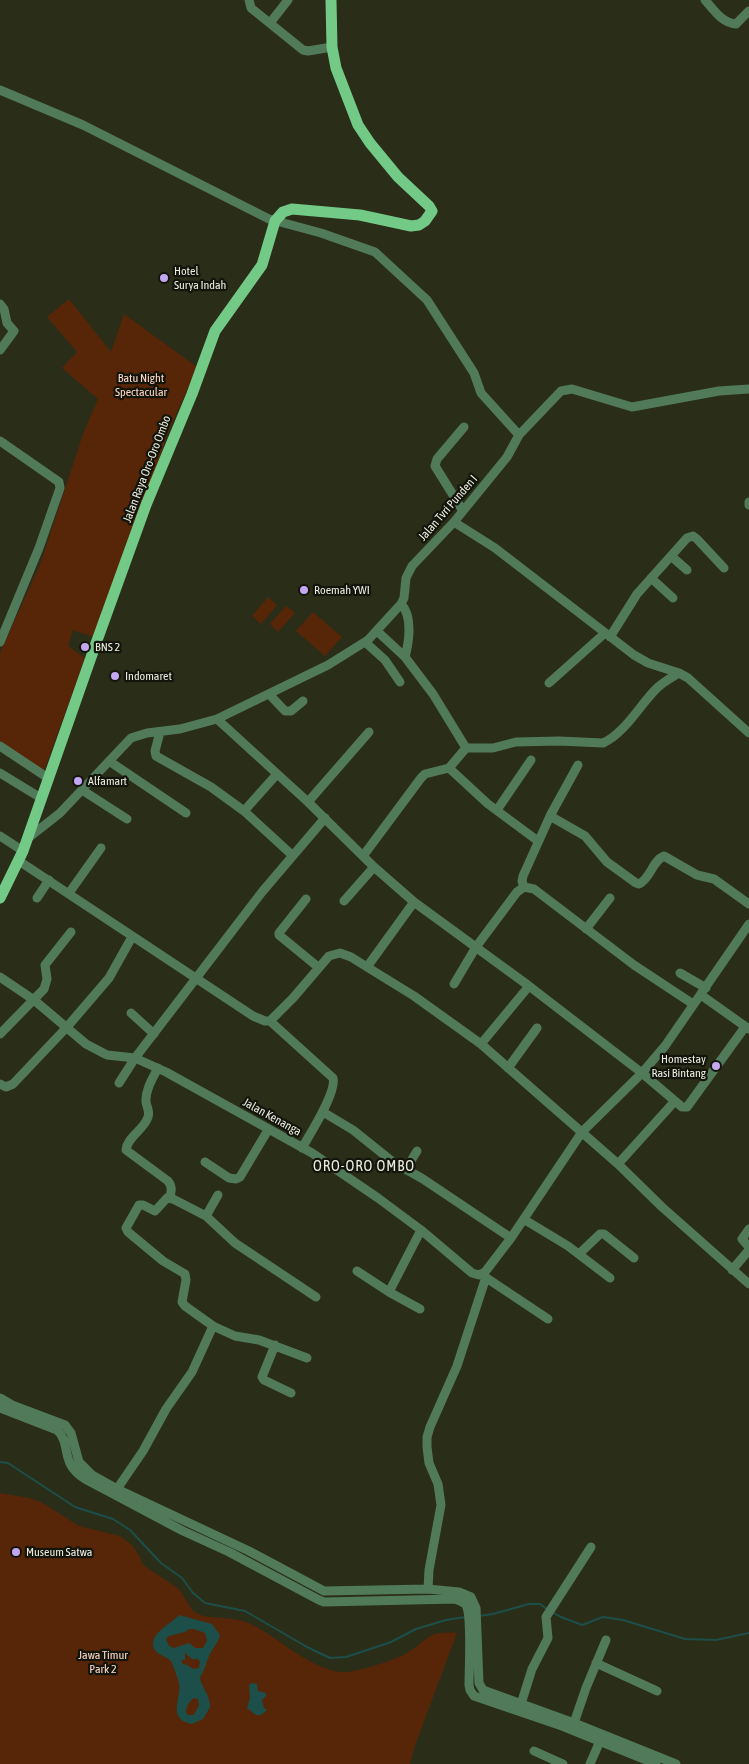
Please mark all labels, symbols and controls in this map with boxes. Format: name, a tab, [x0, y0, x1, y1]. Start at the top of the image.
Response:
place label: Hotel Surya Indah	[174, 264, 226, 292]
marker: Hotel Surya Indah	[158, 272, 170, 284]
park label: Batu Night Spectacular	[115, 371, 167, 399]
street label: Jalan Raya Oro-Oro Ombo	[120, 414, 174, 524]
street label: Jalan Tvri Punden I	[416, 472, 480, 544]
place label: Roemah YWI	[314, 583, 370, 597]
marker: Roemah YWI	[298, 584, 310, 596]
place label: BNS 2	[95, 640, 120, 654]
marker: BNS 2	[79, 641, 91, 653]
place label: Indomaret	[125, 669, 172, 683]
marker: Indomaret	[109, 670, 121, 682]
place label: Alfamart	[88, 774, 127, 788]
marker: Alfamart	[72, 775, 84, 787]
place label: Homestay Rasi Bintang	[651, 1052, 706, 1080]
marker: Homestay Rasi Bintang	[710, 1060, 722, 1072]
street label: Jalan Kenanga	[240, 1095, 304, 1139]
district label: ORO-ORO OMBO	[311, 1157, 417, 1175]
place label: Museum Satwa	[26, 1545, 92, 1559]
marker: Museum Satwa	[10, 1546, 22, 1558]
park label: Jawa Timur Park 2	[78, 1648, 128, 1676]

